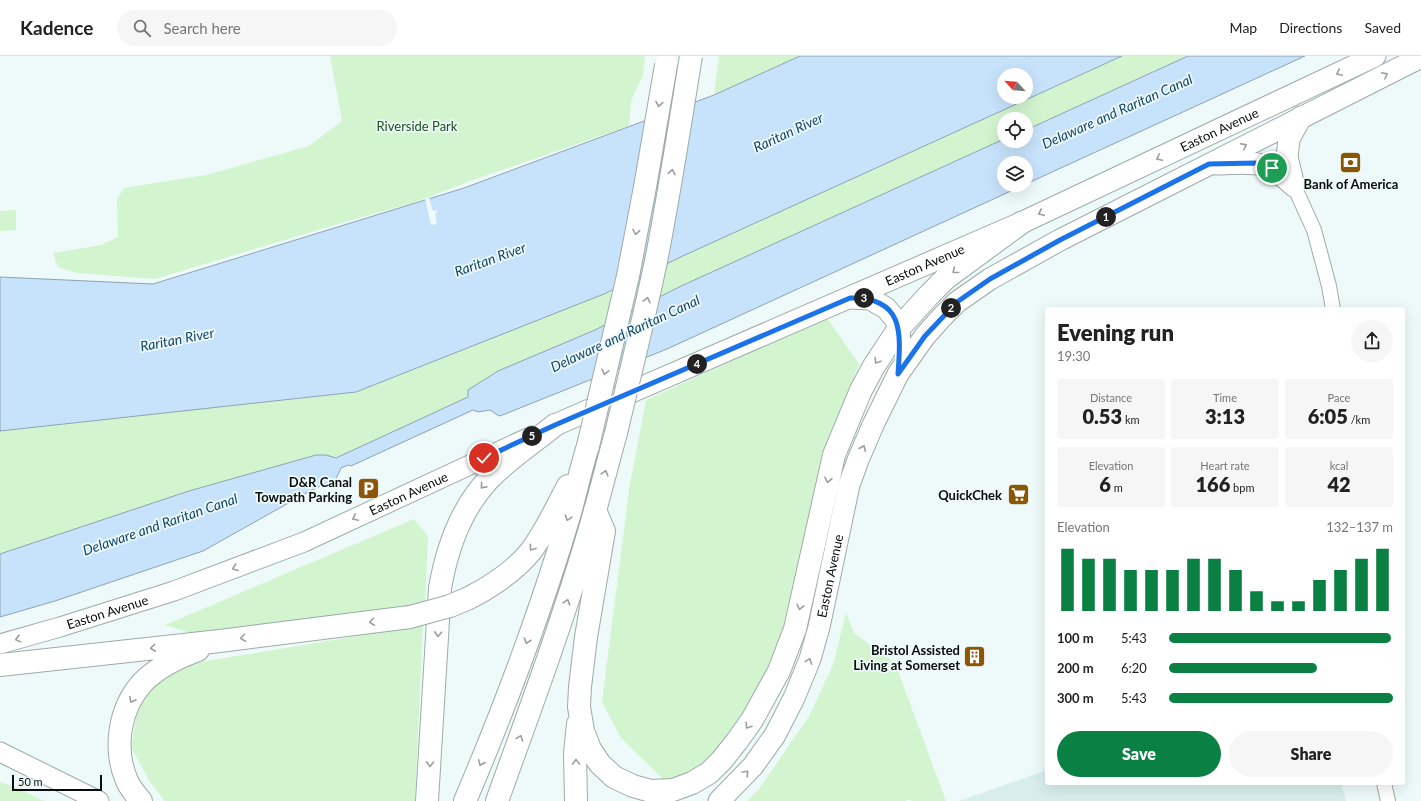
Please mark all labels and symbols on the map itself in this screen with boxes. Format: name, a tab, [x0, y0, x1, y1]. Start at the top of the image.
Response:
north arrow	[997, 68, 1033, 104]
one-way arrow	[1336, 68, 1344, 76]
water label: Delaware and Raritan Canal	[1039, 70, 1195, 152]
one-way arrow	[1381, 72, 1388, 80]
one-way arrow	[655, 101, 664, 107]
street label: Easton Avenue	[1177, 104, 1261, 155]
water label: Raritan River	[750, 108, 826, 156]
park label: Riverside Park	[377, 118, 458, 134]
one-way arrow	[1239, 143, 1247, 151]
bank icon: Bank of America	[1338, 149, 1364, 175]
pin	[1255, 151, 1289, 185]
one-way arrow	[1155, 153, 1163, 161]
one-way arrow	[667, 169, 676, 175]
place label: Bank of America	[1304, 176, 1398, 192]
pin: 1	[1096, 207, 1116, 227]
one-way arrow	[1038, 208, 1045, 216]
one-way arrow	[633, 229, 641, 235]
water label: Raritan River	[452, 238, 528, 280]
street label: Easton Avenue	[883, 240, 967, 289]
one-way arrow	[953, 266, 960, 273]
pin: 3	[854, 288, 874, 308]
water label: Delaware and Raritan Canal	[548, 291, 702, 375]
one-way arrow	[643, 297, 651, 303]
pin: 2	[941, 298, 961, 318]
water label: Raritan River	[139, 323, 216, 354]
pin: 4	[687, 354, 707, 374]
one-way arrow	[874, 357, 882, 364]
one-way arrow	[601, 368, 610, 375]
pin: 5	[522, 426, 542, 446]
pin	[467, 441, 501, 475]
one-way arrow	[858, 445, 866, 452]
street label: Easton Avenue	[367, 468, 450, 519]
one-way arrow	[601, 470, 609, 476]
place label: D&R Canal Towpath Parking	[255, 474, 352, 505]
parking icon: D&R Canal Towpath Parking	[355, 476, 381, 502]
one-way arrow	[824, 477, 832, 484]
one-way arrow	[480, 481, 487, 489]
supermarket icon: QuickChek	[1005, 482, 1031, 508]
place label: QuickChek	[938, 487, 1002, 503]
water label: Delaware and Raritan Canal	[80, 489, 240, 559]
one-way arrow	[352, 513, 359, 521]
one-way arrow	[564, 514, 573, 521]
street label: Easton Avenue	[813, 533, 846, 619]
one-way arrow	[529, 544, 537, 551]
one-way arrow	[231, 563, 238, 571]
street label: Easton Avenue	[64, 592, 150, 632]
one-way arrow	[562, 599, 571, 606]
one-way arrow	[796, 604, 805, 611]
one-way arrow	[369, 617, 375, 626]
one-way arrow	[433, 631, 442, 637]
one-way arrow	[240, 633, 246, 642]
one-way arrow	[15, 634, 21, 642]
one-way arrow	[524, 638, 532, 645]
place label: Bristol Assisted Living at Somerset	[853, 642, 960, 673]
one-way arrow	[150, 644, 156, 653]
building icon: Bristol Assisted Living at Somerset	[962, 644, 988, 670]
one-way arrow	[804, 657, 813, 664]
one-way arrow	[129, 696, 136, 703]
one-way arrow	[746, 721, 753, 728]
one-way arrow	[515, 735, 524, 742]
one-way arrow	[478, 758, 486, 766]
one-way arrow	[571, 759, 580, 765]
one-way arrow	[426, 761, 435, 767]
one-way arrow	[741, 770, 749, 778]
scale bar	[12, 773, 102, 792]

